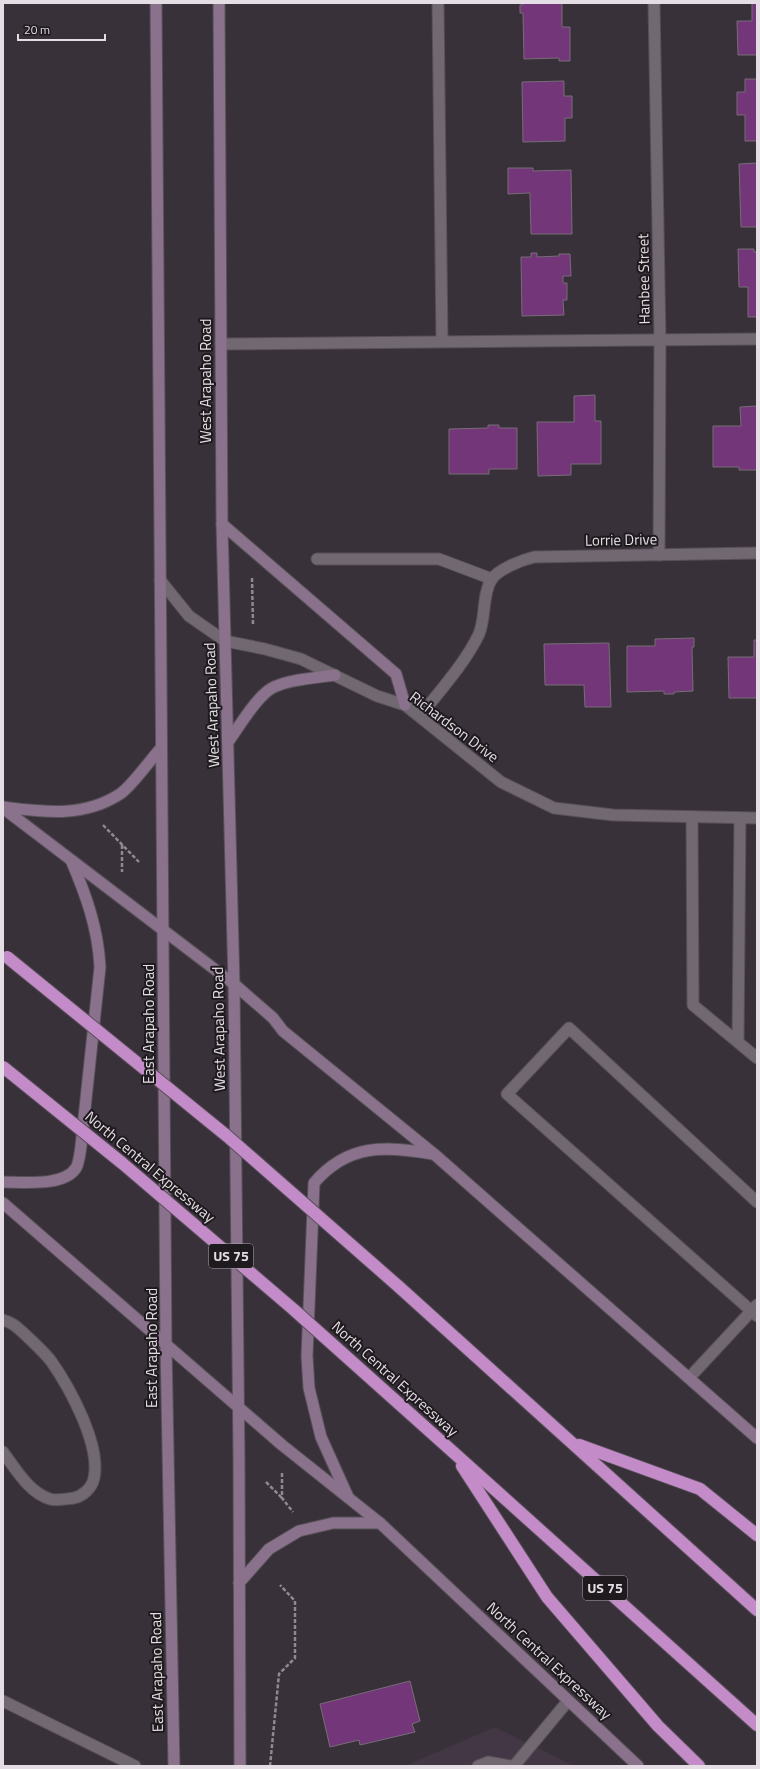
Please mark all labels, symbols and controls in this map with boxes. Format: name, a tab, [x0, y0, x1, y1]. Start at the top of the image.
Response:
scale bar	[18, 16, 105, 42]
text: 20 m	[24, 20, 50, 39]
street label: Hanbee Street	[631, 233, 656, 325]
street label: West Arapaho Road	[194, 319, 217, 443]
street label: Lorrie Drive	[585, 527, 657, 552]
street label: West Arapaho Road	[198, 642, 225, 768]
street label: Richardson Drive	[405, 685, 504, 768]
street label: East Arapaho Road	[137, 964, 160, 1084]
street label: West Arapaho Road	[206, 966, 231, 1092]
street label: North Central Expressway	[80, 1105, 220, 1228]
road number: US 75	[209, 1244, 253, 1268]
street label: East Arapaho Road	[140, 1288, 163, 1408]
street label: North Central Expressway	[327, 1315, 464, 1442]
road number: US 75	[583, 1576, 627, 1600]
street label: North Central Expressway	[482, 1596, 617, 1725]
street label: East Arapaho Road	[144, 1612, 169, 1732]

